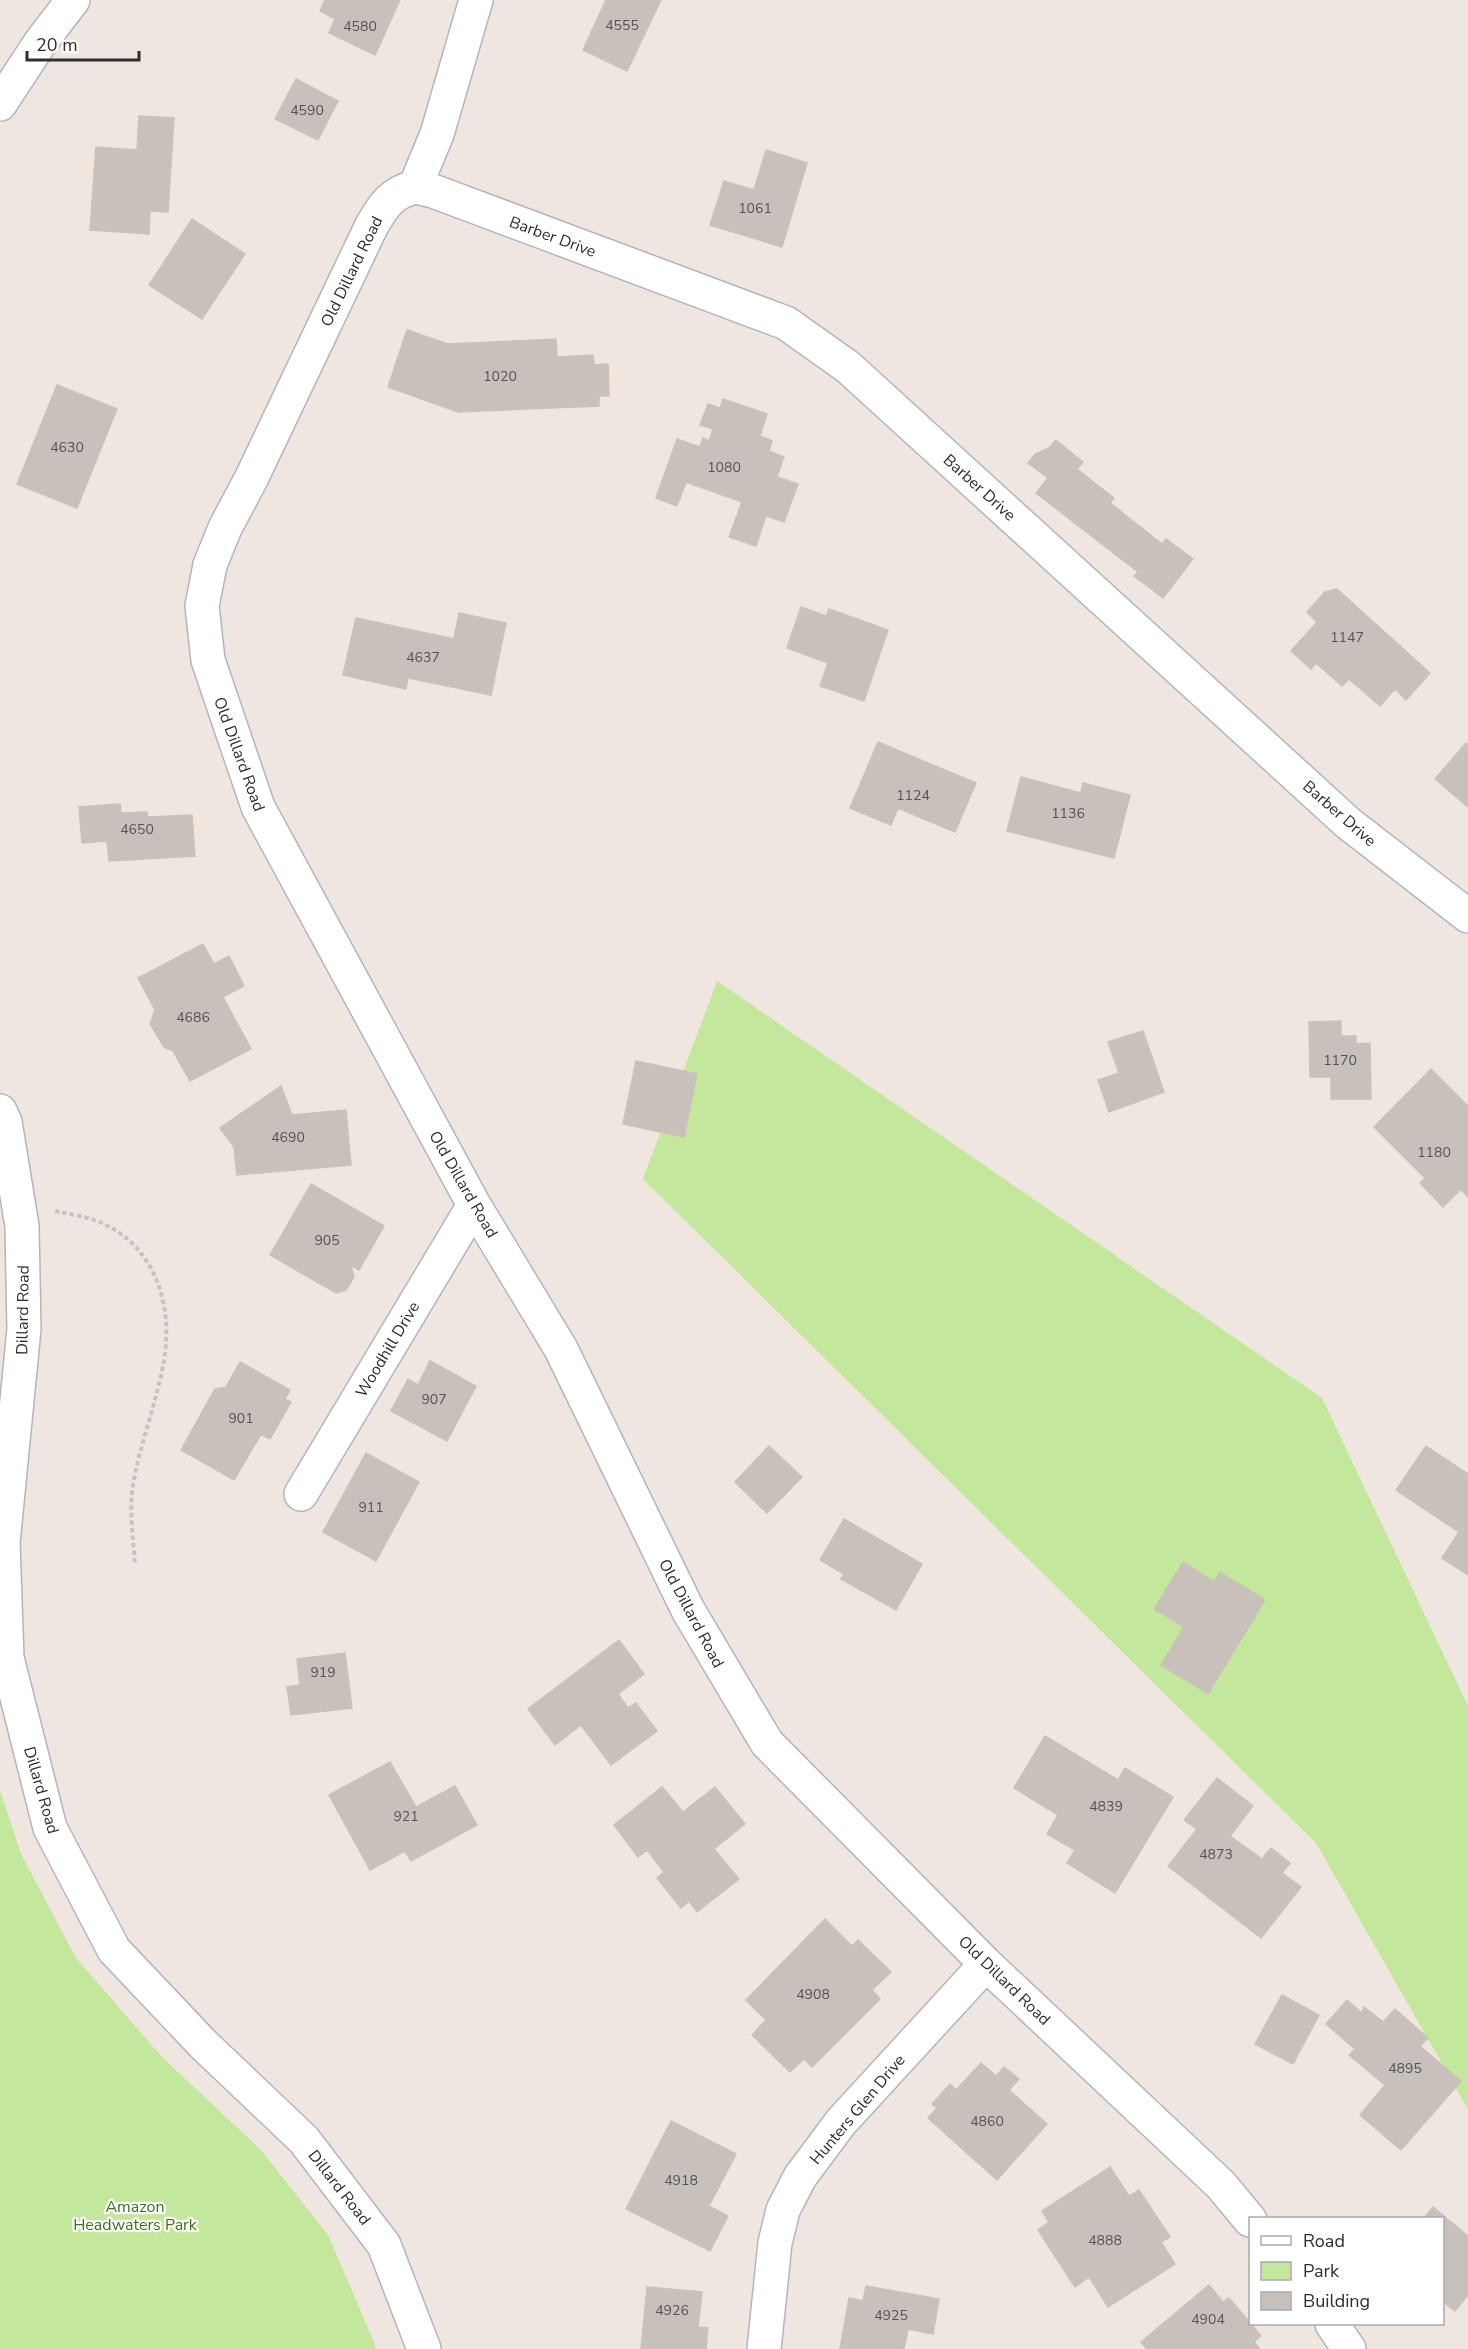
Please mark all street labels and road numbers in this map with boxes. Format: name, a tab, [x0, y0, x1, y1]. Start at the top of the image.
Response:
street label: Barber Drive	[506, 211, 599, 263]
street label: Old Dillard Road	[316, 213, 388, 330]
street label: Barber Drive	[938, 449, 1020, 526]
street label: Old Dillard Road	[208, 694, 270, 815]
street label: Barber Drive	[1298, 776, 1381, 852]
street label: Old Dillard Road	[424, 1127, 503, 1242]
street label: Dillard Road	[11, 1265, 35, 1355]
street label: Woodhill Drive	[351, 1298, 425, 1402]
street label: Old Dillard Road	[653, 1555, 729, 1672]
street label: Dillard Road	[18, 1744, 64, 1836]
street label: Old Dillard Road	[953, 1931, 1055, 2030]
street label: Hunters Glen Drive	[805, 2050, 910, 2169]
street label: Dillard Road	[303, 2145, 376, 2230]

